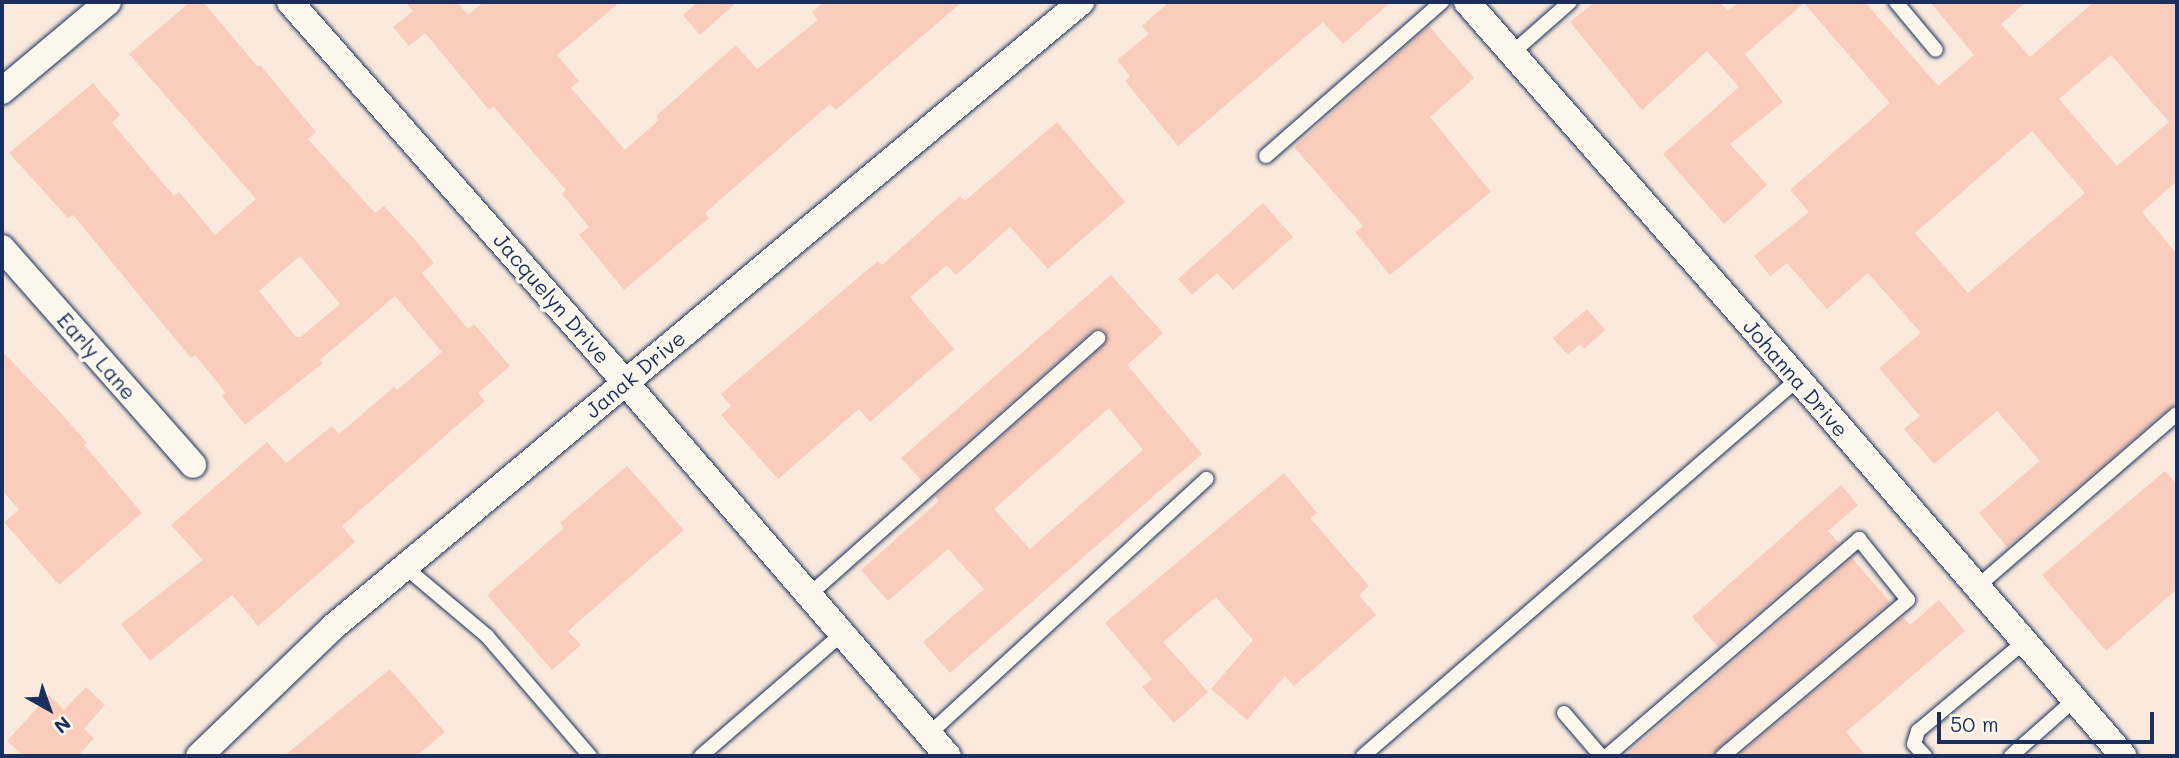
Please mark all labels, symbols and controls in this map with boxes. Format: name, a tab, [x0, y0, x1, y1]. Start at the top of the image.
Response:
street label: Jacquelyn Drive	[488, 227, 616, 369]
street label: Early Lane	[52, 307, 142, 405]
street label: Johanna Drive	[1738, 314, 1854, 442]
street label: Janak Drive	[580, 325, 690, 423]
north arrow	[14, 674, 84, 744]
scale bar	[1941, 698, 2158, 742]
text: 50 m	[1950, 710, 1999, 737]
text: N	[49, 711, 76, 740]

